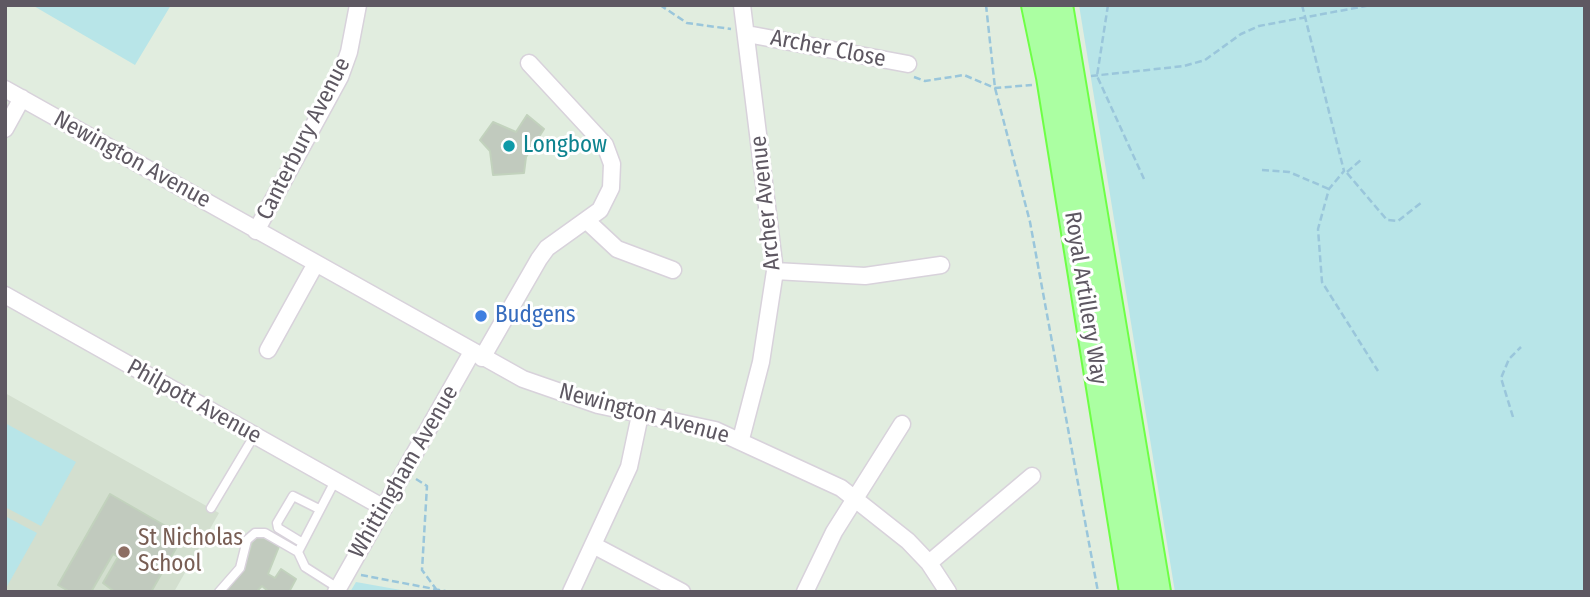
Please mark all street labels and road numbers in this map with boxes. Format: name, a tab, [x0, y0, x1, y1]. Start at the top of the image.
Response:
street label: Archer Close	[768, 24, 888, 74]
street label: Canterbury Avenue	[251, 53, 357, 225]
street label: Newington Avenue	[49, 106, 215, 214]
street label: Archer Avenue	[745, 134, 787, 272]
street label: Royal Artillery Way	[1058, 209, 1112, 387]
street label: Philpott Avenue	[122, 354, 266, 450]
street label: Newington Avenue	[556, 378, 732, 450]
street label: Whittingham Avenue	[343, 381, 465, 563]

